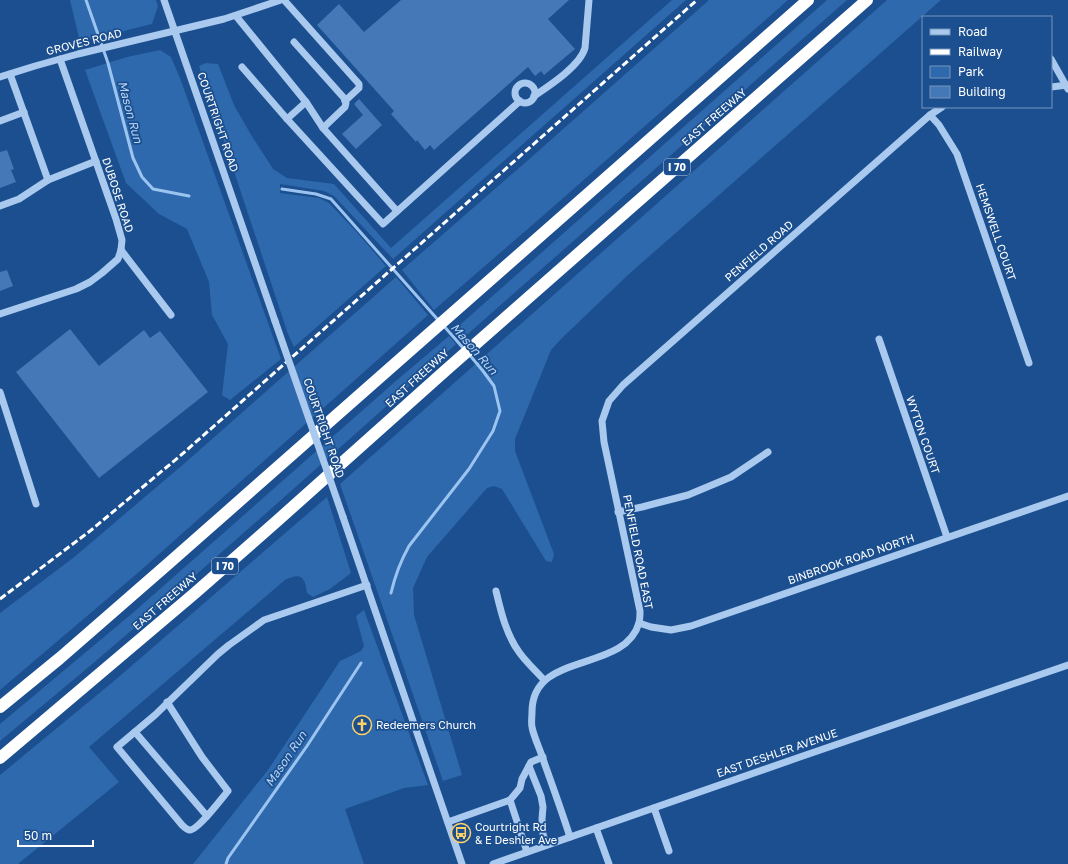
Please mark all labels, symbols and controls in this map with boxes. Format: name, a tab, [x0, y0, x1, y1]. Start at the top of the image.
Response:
legend	[922, 16, 1052, 108]
text: Road	[958, 24, 987, 39]
street label: GROVES ROAD	[45, 26, 123, 57]
text: Railway	[958, 44, 1003, 59]
text: Park	[958, 64, 984, 79]
street label: COURTRIGHT ROAD	[195, 70, 242, 174]
water label: Mason Run	[115, 79, 146, 145]
text: Building	[958, 84, 1006, 99]
street label: EAST FREEWAY	[679, 85, 749, 148]
street label: DUBOSE ROAD	[100, 156, 137, 234]
road number: I 70	[664, 159, 690, 175]
street label: HEMSWELL COURT	[974, 182, 1019, 282]
street label: PENFIELD ROAD	[722, 217, 796, 284]
water label: Mason Run	[448, 320, 501, 378]
street label: EAST FREEWAY	[382, 346, 451, 410]
street label: COURTRIGHT ROAD	[301, 376, 348, 480]
street label: WYTON COURT	[904, 394, 943, 476]
street label: PENFIELD ROAD EAST	[621, 493, 656, 611]
street label: BINBROOK ROAD NORTH	[786, 531, 916, 586]
road number: I 70	[212, 558, 238, 574]
street label: EAST FREEWAY	[130, 569, 200, 632]
church icon: Redeemers Church	[351, 714, 373, 736]
place label: Redeemers Church	[376, 718, 476, 731]
street label: EAST DESHLER AVENUE	[715, 726, 839, 779]
water label: Mason Run	[262, 728, 310, 789]
place label: Courtright Rd & E Deshler Ave	[475, 820, 557, 846]
scale bar	[18, 822, 93, 848]
bus stop icon: Courtright Rd & E Deshler Ave	[450, 822, 472, 844]
text: 50 m	[24, 828, 52, 843]

